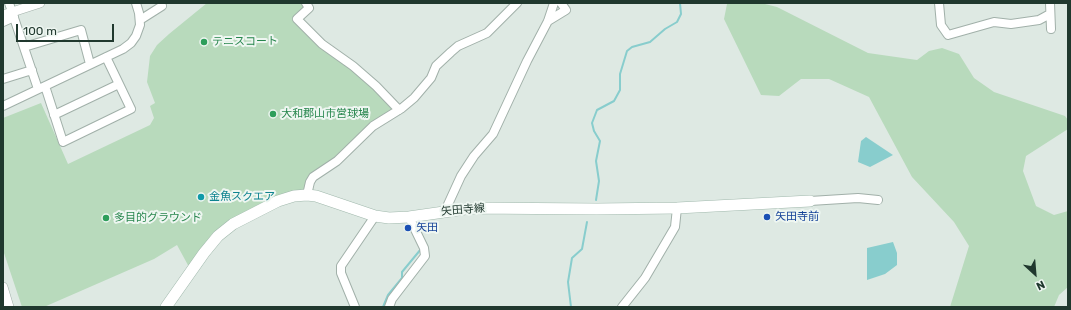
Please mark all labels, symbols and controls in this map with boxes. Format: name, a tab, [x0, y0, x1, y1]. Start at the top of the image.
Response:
scale bar	[18, 16, 116, 42]
text: 100 m	[23, 24, 57, 38]
place label: テニスコート	[212, 35, 278, 49]
marker: テニスコート	[199, 37, 209, 47]
place label: 大和郡山市営球場	[281, 107, 369, 121]
marker: 大和郡山市営球場	[268, 109, 278, 119]
place label: 金魚スクエア	[209, 190, 275, 204]
marker: 金魚スクエア	[196, 192, 206, 202]
street label: 矢田寺線	[441, 202, 485, 218]
place label: 矢田寺前	[775, 210, 819, 224]
place label: 多目的グラウンド	[114, 211, 202, 225]
marker: 矢田寺前	[762, 212, 772, 222]
marker: 多目的グラウンド	[101, 213, 111, 223]
place label: 矢田	[416, 221, 438, 235]
marker: 矢田	[403, 223, 413, 233]
north arrow	[1015, 254, 1055, 294]
text: N	[1034, 278, 1047, 293]

